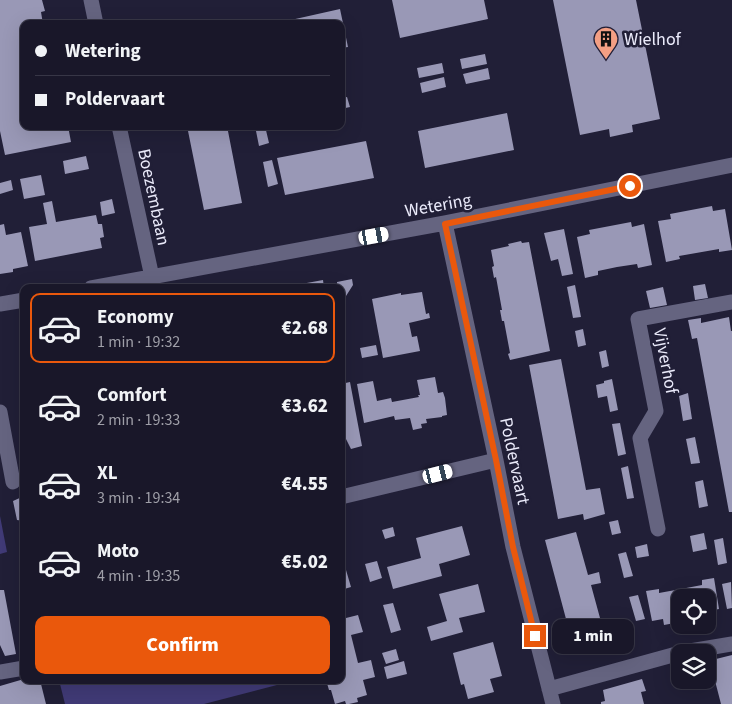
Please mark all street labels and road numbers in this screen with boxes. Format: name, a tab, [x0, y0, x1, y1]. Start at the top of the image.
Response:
street label: Boezembaan	[131, 146, 176, 248]
street label: Wetering	[403, 187, 473, 224]
street label: Vijverhof	[647, 326, 684, 397]
street label: Poldervaart	[493, 415, 536, 507]

